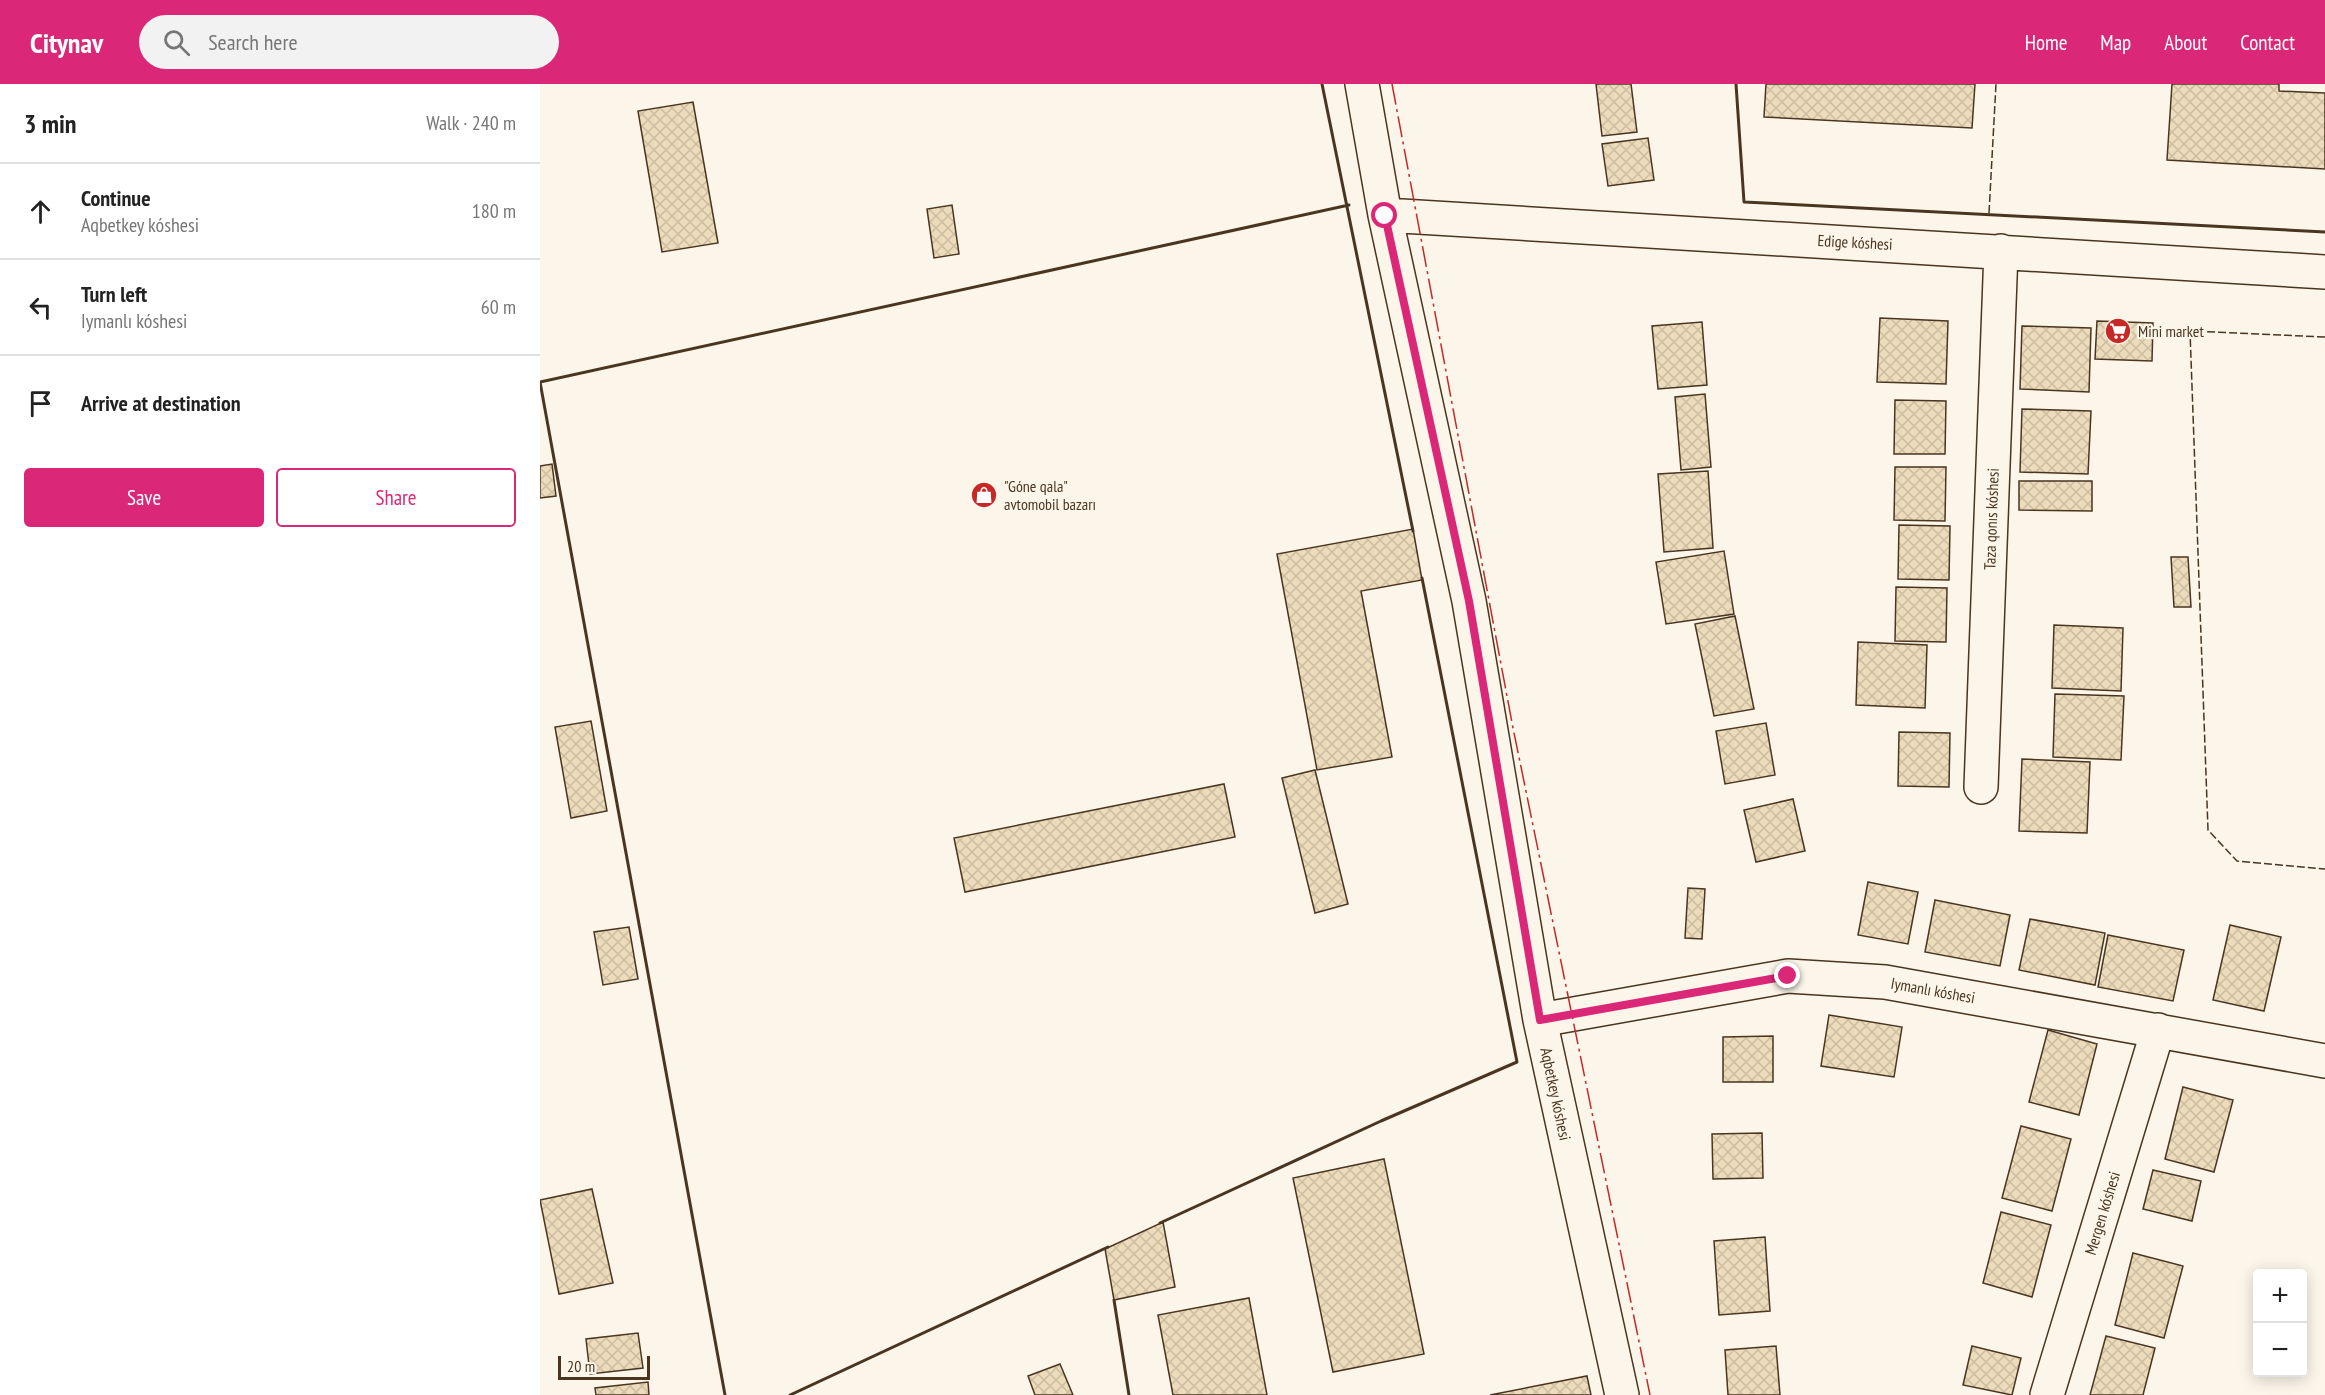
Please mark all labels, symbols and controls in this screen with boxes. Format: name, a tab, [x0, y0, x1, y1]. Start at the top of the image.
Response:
search box	[139, 15, 559, 69]
text: Citynav	[30, 24, 103, 61]
icon: search	[160, 26, 193, 59]
text: Search here	[208, 28, 298, 56]
text: Home	[2025, 29, 2067, 56]
text: Map	[2100, 29, 2131, 56]
text: About	[2164, 29, 2207, 56]
text: Contact	[2240, 29, 2295, 56]
text: 3 min	[24, 107, 77, 140]
text: Walk · 240 m	[426, 110, 516, 136]
text: Continue	[81, 184, 151, 212]
icon: ahead	[24, 195, 57, 228]
text: 180 m	[472, 198, 516, 224]
route start	[1371, 202, 1397, 228]
text: Aqbetkey kóshesi	[81, 212, 199, 238]
street label: Edige kóshesi	[1817, 230, 1893, 254]
text: Turn left	[81, 280, 147, 308]
icon: left	[24, 291, 57, 324]
text: 60 m	[481, 294, 516, 320]
text: Iymanlı kóshesi	[81, 308, 187, 334]
supermarket icon: Mini market	[2103, 316, 2133, 346]
place label: Mini market	[2138, 321, 2204, 341]
icon: arrive	[24, 387, 57, 420]
text: Arrive at destination	[81, 389, 241, 417]
button: Save	[24, 468, 264, 527]
button: Share	[276, 468, 516, 527]
street label: Taza qonıs kóshesi	[1979, 468, 2003, 570]
place label: "Góne qala" avtomobil bazarı	[1004, 476, 1096, 514]
shop icon: "Góne qala" avtomobil bazarı	[969, 480, 999, 510]
route end	[1774, 962, 1800, 988]
street label: Iymanlı kóshesi	[1889, 973, 1977, 1007]
street label: Aqbetkey kóshesi	[1536, 1046, 1576, 1142]
street label: Mergen kóshesi	[2080, 1169, 2124, 1257]
map controls	[2253, 1269, 2307, 1377]
button: +	[2253, 1269, 2307, 1323]
button: −	[2253, 1323, 2307, 1377]
scale bar	[558, 1353, 650, 1380]
text: 20 m	[567, 1356, 595, 1376]

